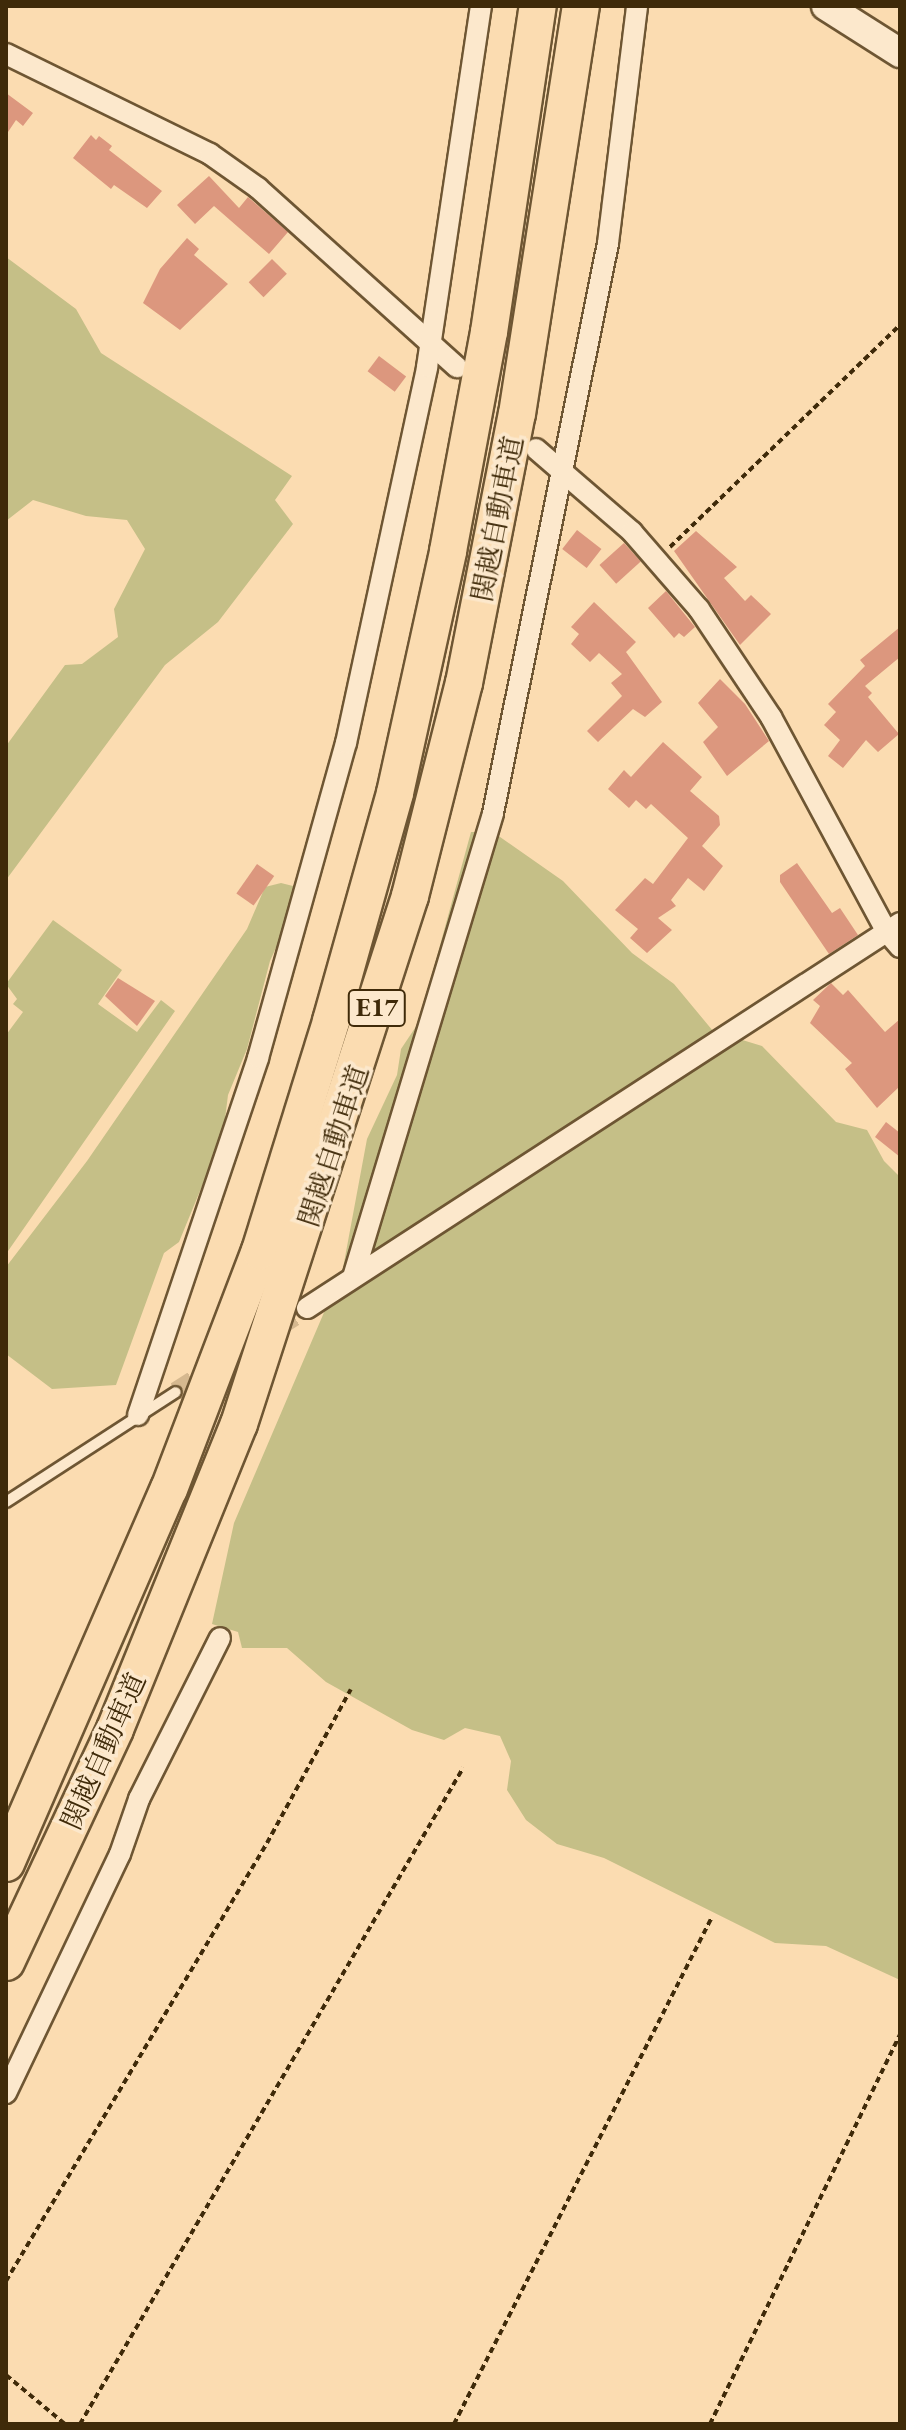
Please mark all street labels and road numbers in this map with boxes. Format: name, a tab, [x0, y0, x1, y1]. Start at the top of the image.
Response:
street label: 関越自動車道	[464, 433, 530, 605]
road number: E17	[347, 986, 407, 1030]
street label: 関越自動車道	[291, 1061, 375, 1231]
street label: 関越自動車道	[53, 1667, 153, 1835]

